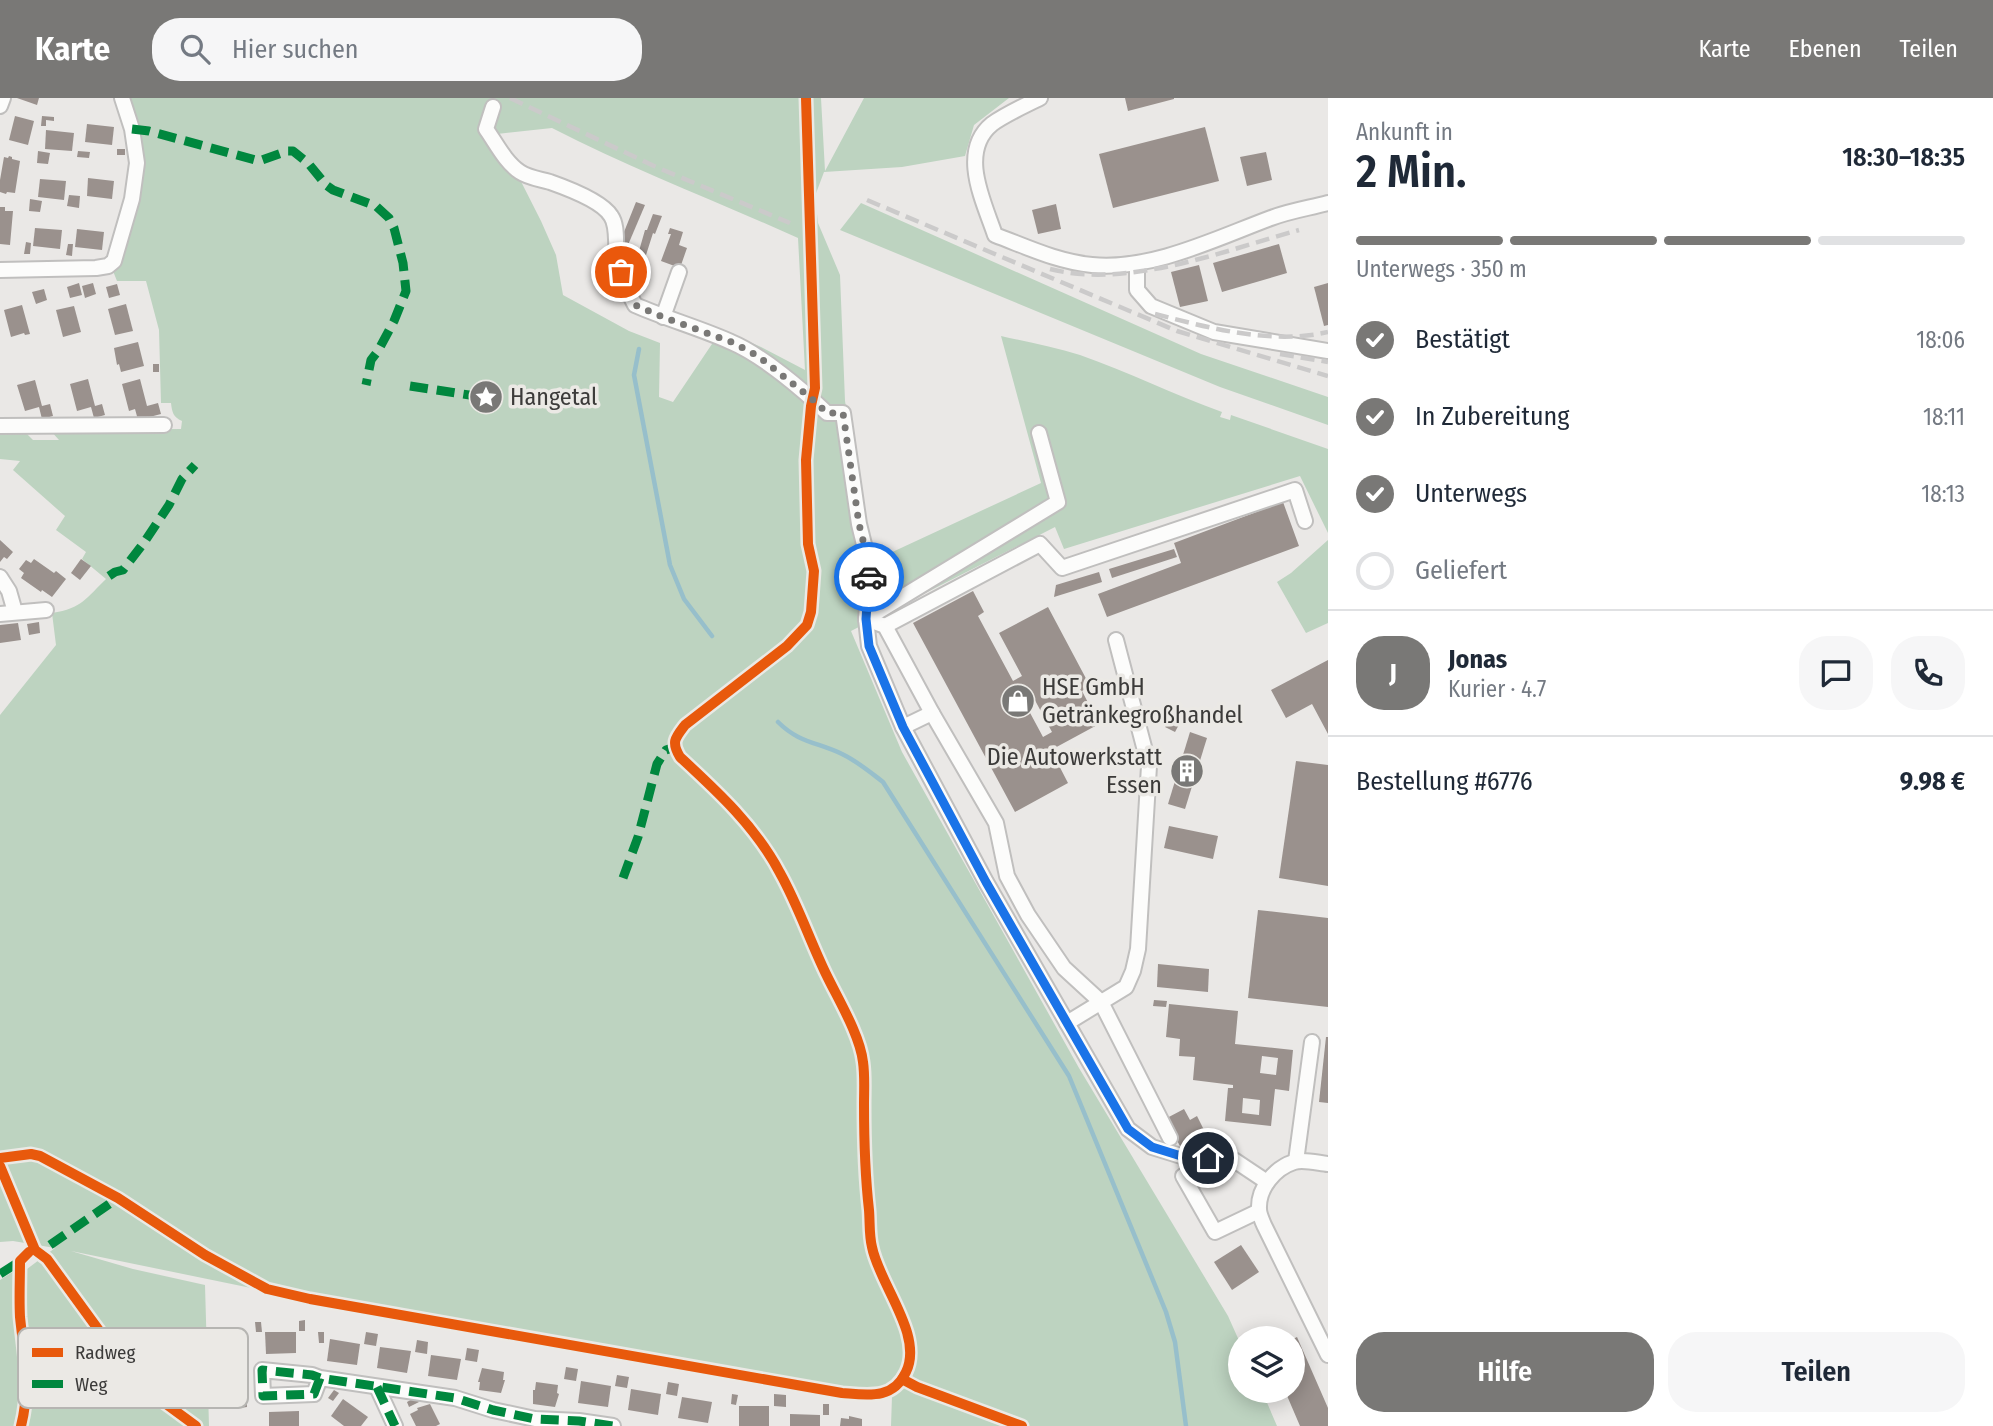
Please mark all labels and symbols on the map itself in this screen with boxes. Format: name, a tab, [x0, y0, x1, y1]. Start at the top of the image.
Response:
pin	[591, 242, 651, 302]
place icon: Hangetal	[467, 378, 505, 416]
place label: Hangetal	[510, 383, 597, 411]
courier	[834, 542, 904, 612]
place label: HSE GmbH Getränkegroßhandel	[1042, 673, 1243, 729]
shop icon: HSE GmbH Getränkegroßhandel	[999, 682, 1037, 720]
place label: Die Autowerkstatt Essen	[987, 743, 1162, 799]
building icon: Die Autowerkstatt Essen	[1168, 752, 1206, 790]
pin	[1178, 1128, 1238, 1188]
legend	[18, 1328, 248, 1408]
text: Radweg	[75, 1341, 135, 1364]
text: Weg	[75, 1373, 107, 1396]

